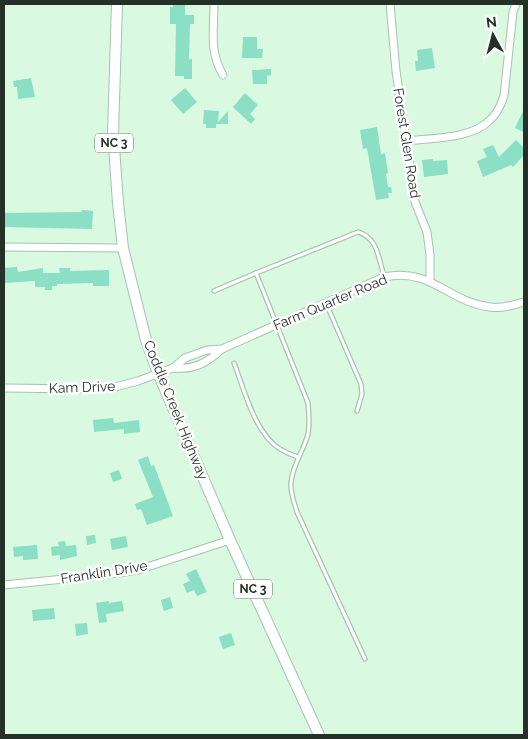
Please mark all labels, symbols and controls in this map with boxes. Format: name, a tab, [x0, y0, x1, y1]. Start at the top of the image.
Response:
north arrow	[468, 10, 518, 60]
text: N	[485, 14, 498, 31]
street label: Forest Glen Road	[390, 87, 424, 199]
road number: NC 3	[95, 134, 133, 152]
street label: Farm Quarter Road	[271, 271, 389, 333]
street label: Coddle Creek Highway	[141, 338, 211, 482]
street label: Kam Drive	[48, 378, 116, 396]
street label: Franklin Drive	[59, 557, 149, 587]
road number: NC 3	[234, 580, 272, 598]

